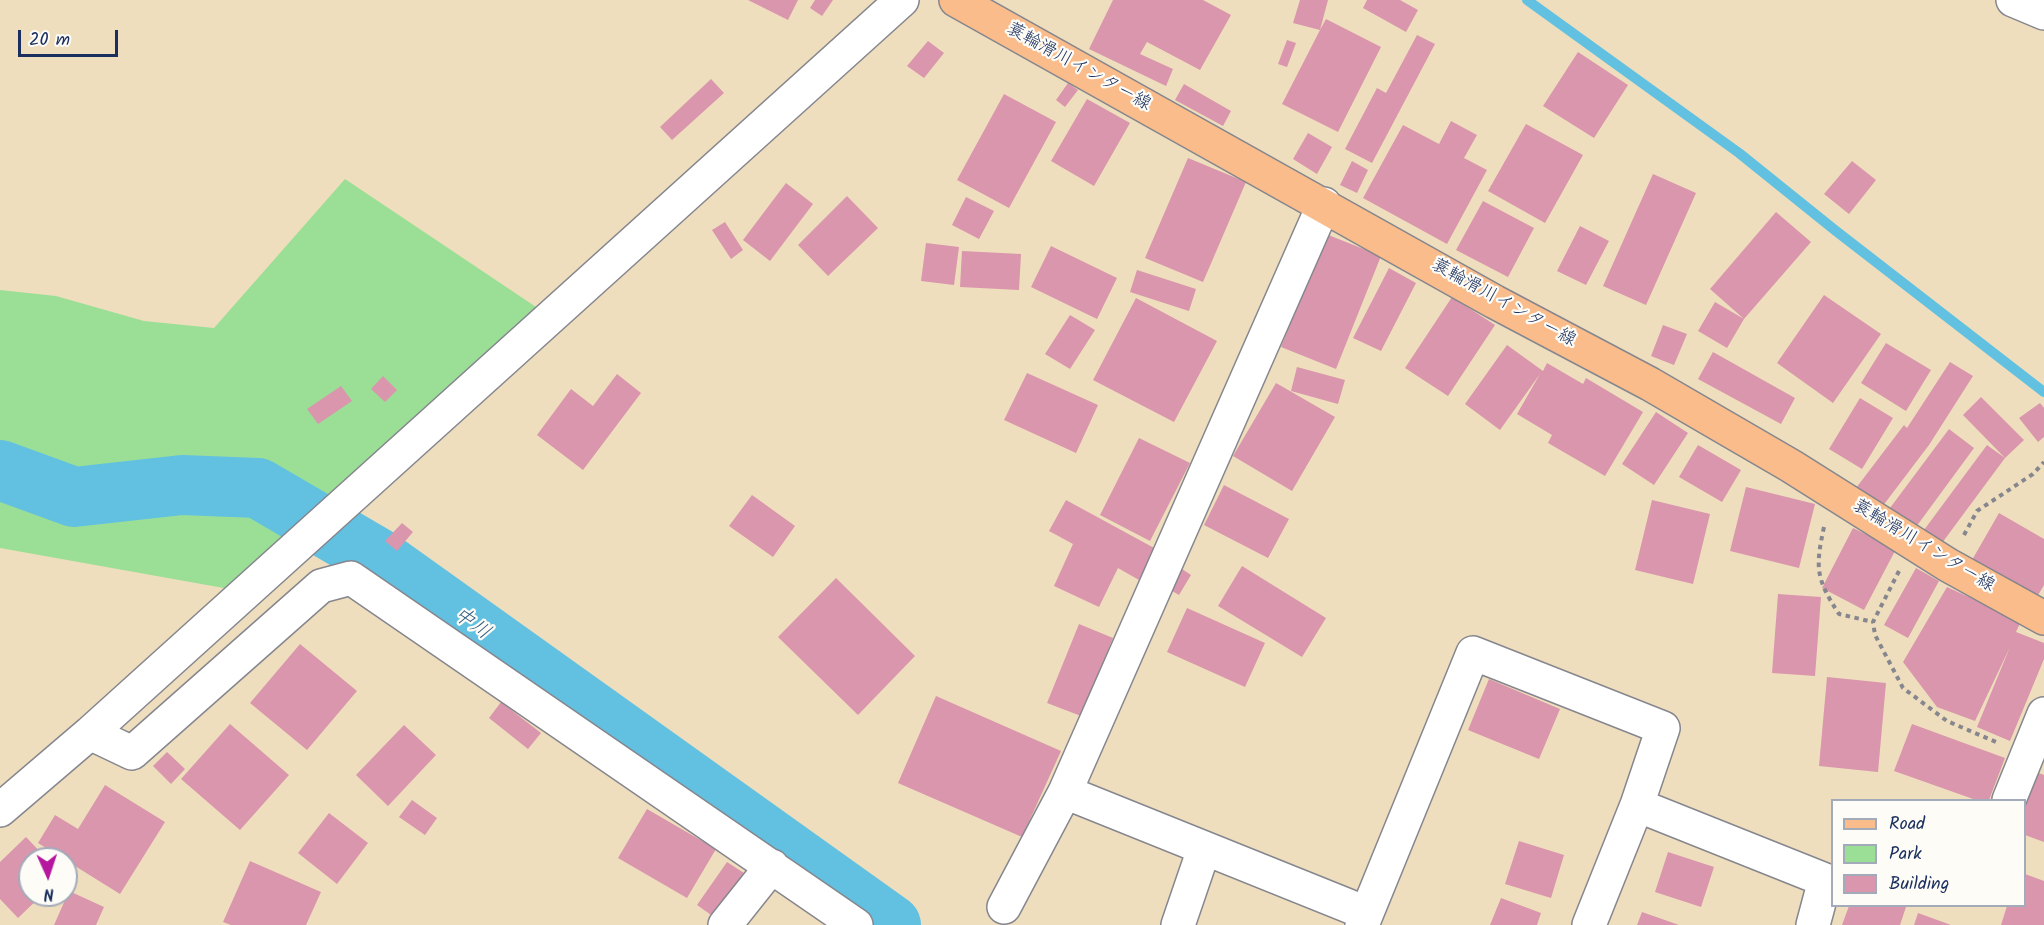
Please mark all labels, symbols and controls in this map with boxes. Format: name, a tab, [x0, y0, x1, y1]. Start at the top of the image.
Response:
scale bar	[21, 18, 122, 56]
street label: 蓑輪滑川インター線	[1002, 19, 1154, 117]
text: 20 m	[29, 26, 70, 55]
street label: 蓑輪滑川インター線	[1427, 255, 1579, 353]
street label: 蓑輪滑川インター線	[1848, 496, 1998, 598]
water label: 中川	[448, 604, 494, 646]
legend	[1831, 799, 2026, 907]
text: Road	[1889, 810, 1925, 839]
text: Park	[1889, 840, 1922, 869]
north arrow	[18, 847, 78, 907]
text: Building	[1889, 870, 1949, 899]
text: N	[43, 881, 55, 906]

